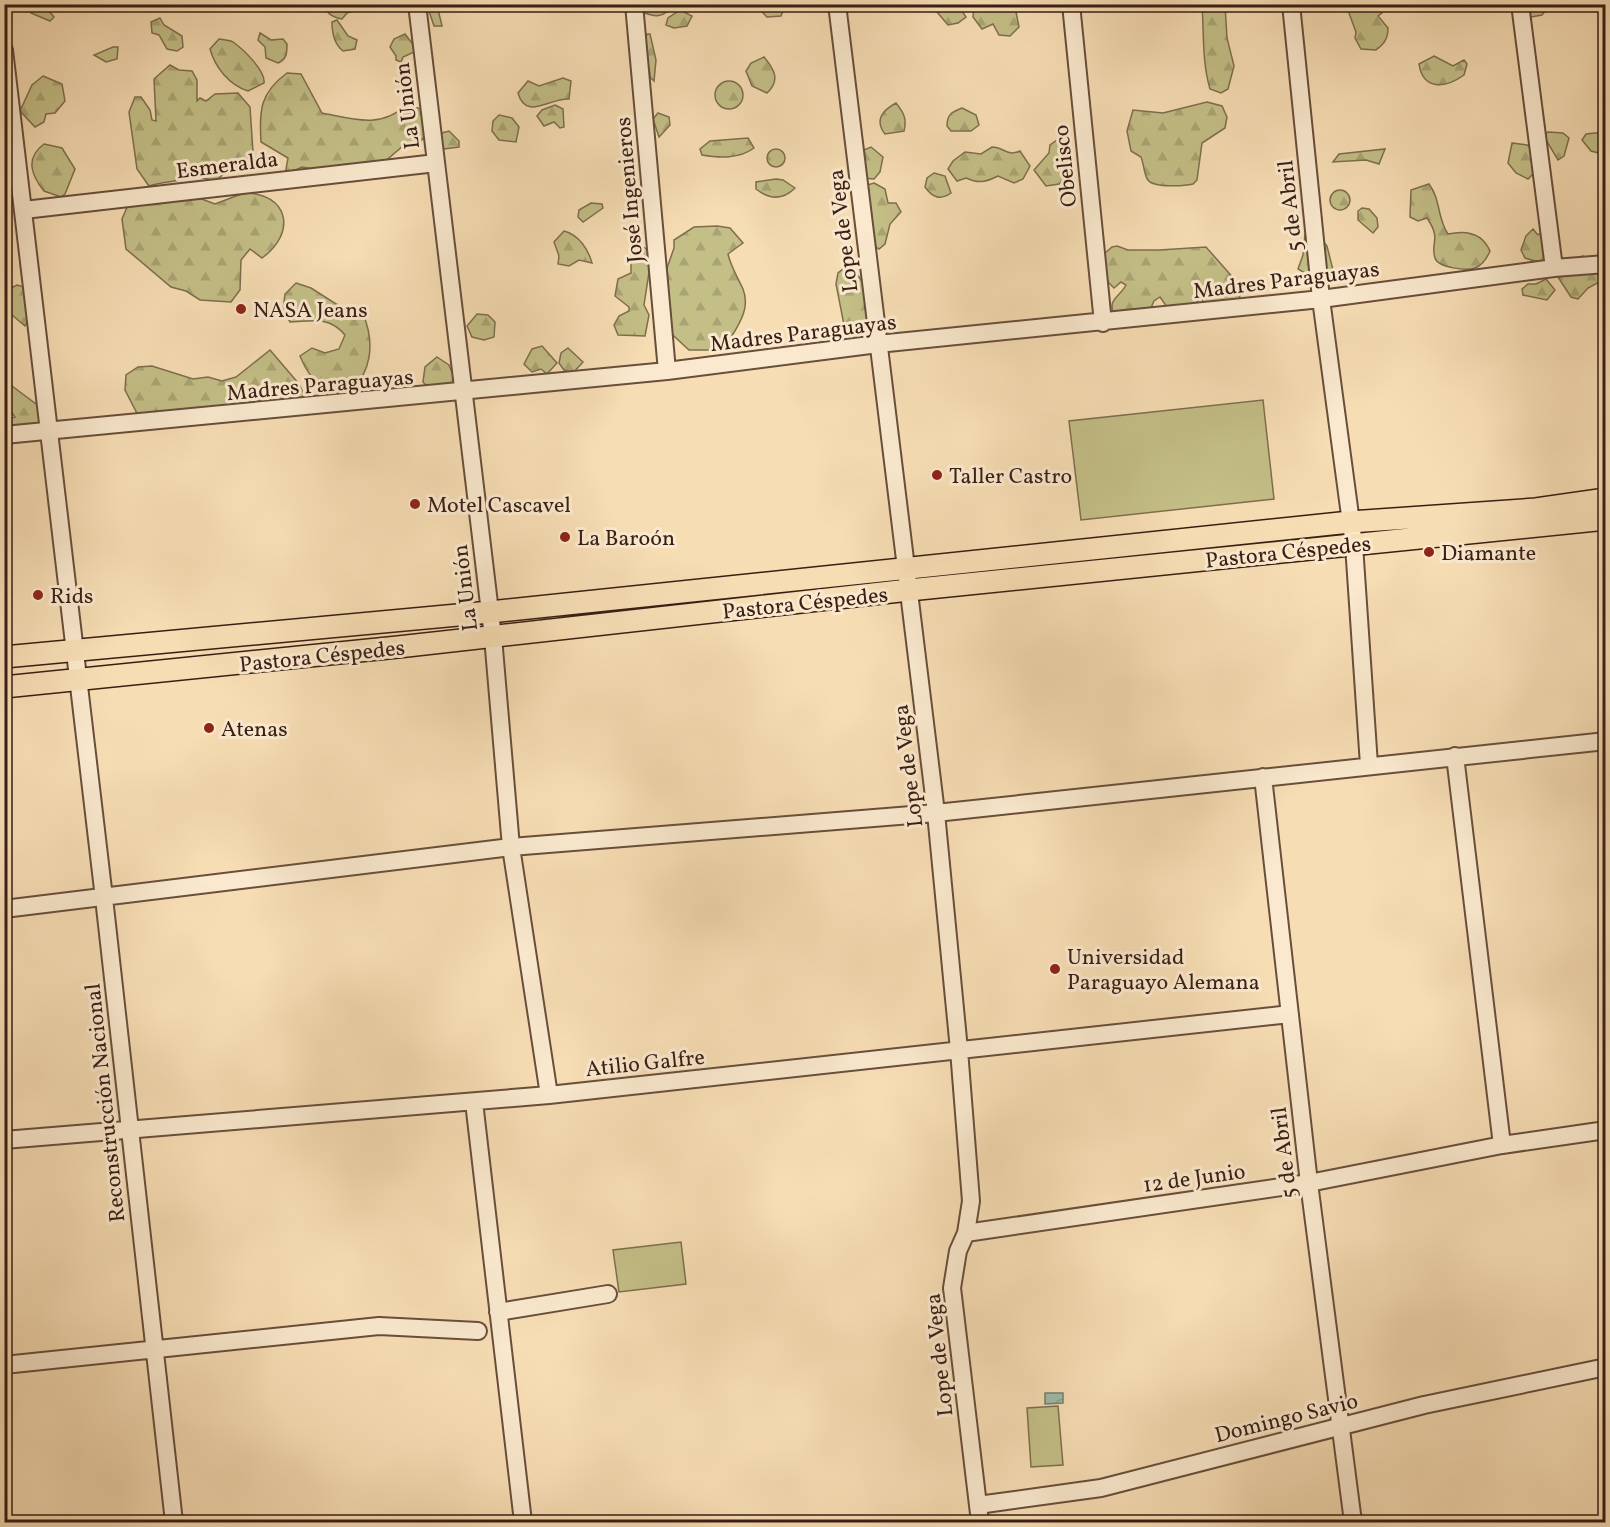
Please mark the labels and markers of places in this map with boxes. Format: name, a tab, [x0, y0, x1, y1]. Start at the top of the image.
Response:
place label: NASA Jeans	[253, 296, 368, 327]
marker: NASA Jeans	[234, 302, 248, 316]
place label: Taller Castro	[949, 462, 1072, 493]
marker: Taller Castro	[930, 468, 944, 482]
place label: Motel Cascavel	[427, 491, 571, 522]
marker: Motel Cascavel	[408, 497, 422, 511]
place label: La Baroón	[577, 524, 675, 555]
marker: La Baroón	[558, 530, 572, 544]
place label: Diamante	[1441, 539, 1536, 570]
marker: Diamante	[1422, 545, 1436, 559]
place label: Rids	[50, 582, 94, 613]
marker: Rids	[31, 588, 45, 602]
place label: Atenas	[221, 715, 288, 746]
marker: Atenas	[202, 721, 216, 735]
place label: Universidad Paraguayo Alemana	[1067, 943, 1260, 999]
marker: Universidad Paraguayo Alemana	[1048, 962, 1062, 976]

